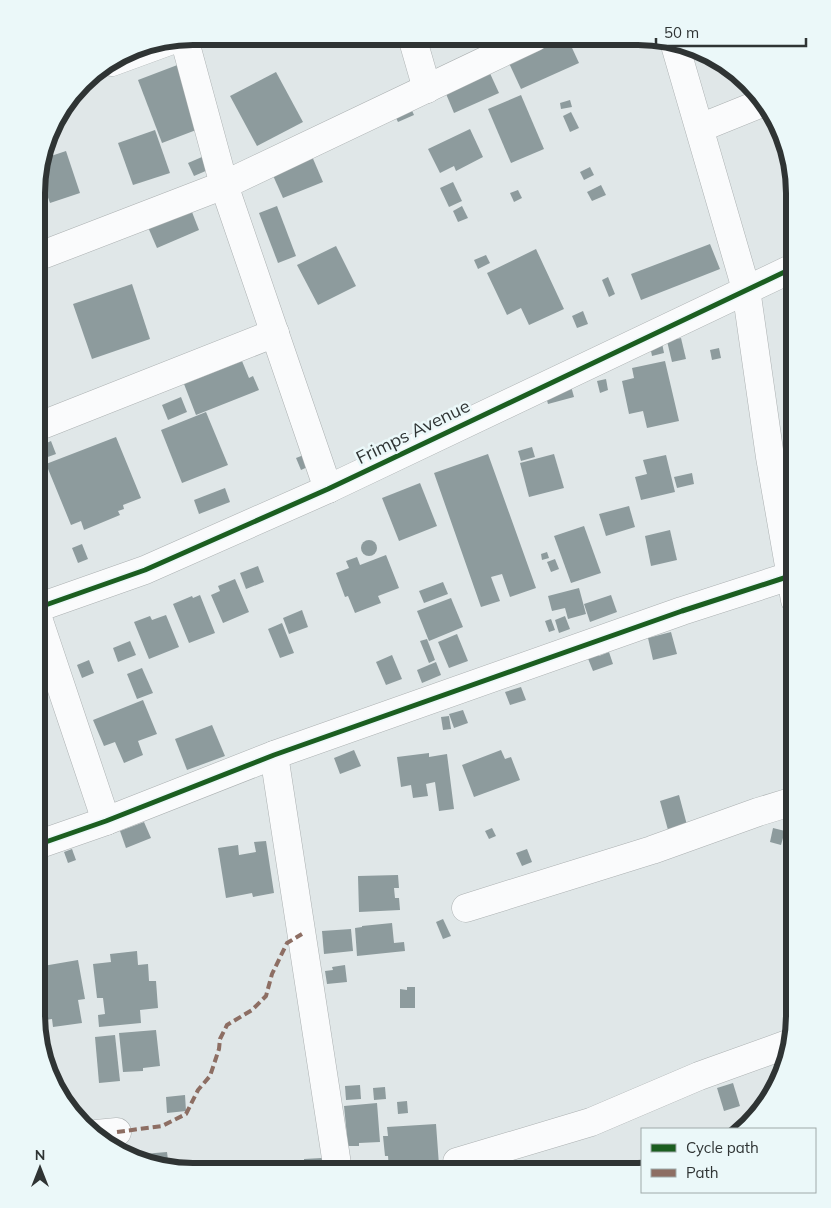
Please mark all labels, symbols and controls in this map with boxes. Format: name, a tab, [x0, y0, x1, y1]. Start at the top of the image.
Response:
scale bar	[656, 15, 806, 47]
text: 50 m	[664, 23, 699, 42]
street label: Frimps Avenue	[352, 394, 473, 469]
legend	[641, 1128, 816, 1193]
text: Cycle path	[686, 1138, 759, 1157]
north arrow	[15, 1143, 65, 1193]
text: N	[35, 1146, 45, 1164]
text: Path	[686, 1163, 718, 1182]

